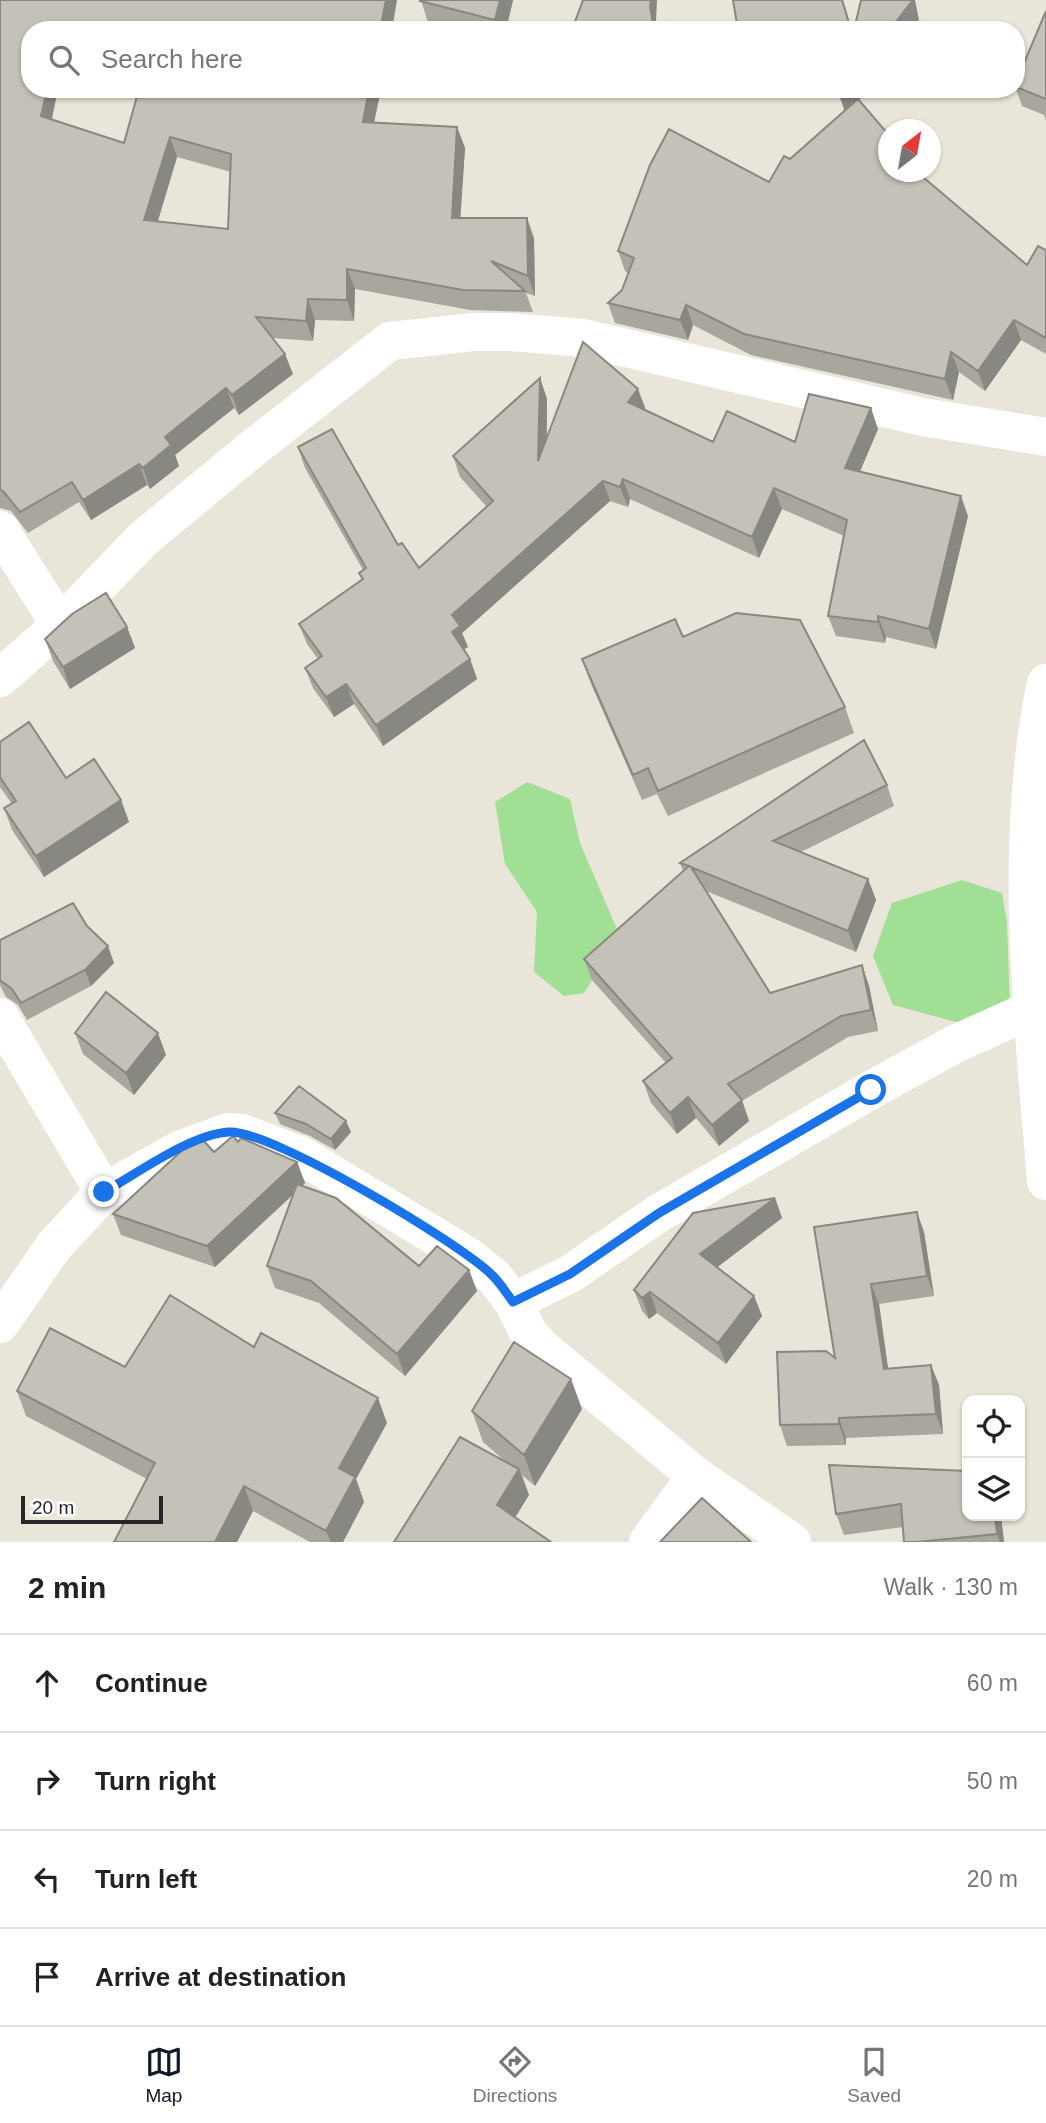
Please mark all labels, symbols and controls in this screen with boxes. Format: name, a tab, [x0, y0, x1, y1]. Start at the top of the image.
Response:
search box	[21, 21, 1025, 98]
icon: search	[45, 41, 83, 79]
text: Search here	[101, 44, 243, 74]
north arrow	[878, 119, 941, 182]
route start	[855, 1074, 886, 1105]
route end	[88, 1176, 119, 1207]
map controls	[962, 1395, 1025, 1521]
button: locate	[962, 1395, 1025, 1458]
button: layers	[962, 1458, 1025, 1521]
scale bar	[21, 1493, 163, 1525]
text: 20 m	[32, 1497, 74, 1518]
text: 2 min	[28, 1571, 106, 1604]
text: Walk · 130 m	[883, 1574, 1018, 1600]
icon: ahead	[28, 1664, 66, 1702]
text: Continue	[95, 1668, 208, 1698]
text: 60 m	[967, 1670, 1018, 1696]
icon: right	[28, 1762, 66, 1800]
text: Turn right	[95, 1766, 216, 1796]
text: 50 m	[967, 1768, 1018, 1794]
icon: left	[28, 1860, 66, 1898]
text: Turn left	[95, 1864, 197, 1894]
text: 20 m	[967, 1866, 1018, 1892]
icon: arrive	[28, 1958, 66, 1996]
text: Arrive at destination	[95, 1962, 346, 1992]
tab: Map	[145, 2043, 183, 2107]
tab: Directions	[473, 2043, 557, 2107]
tab: Saved	[847, 2043, 901, 2107]

